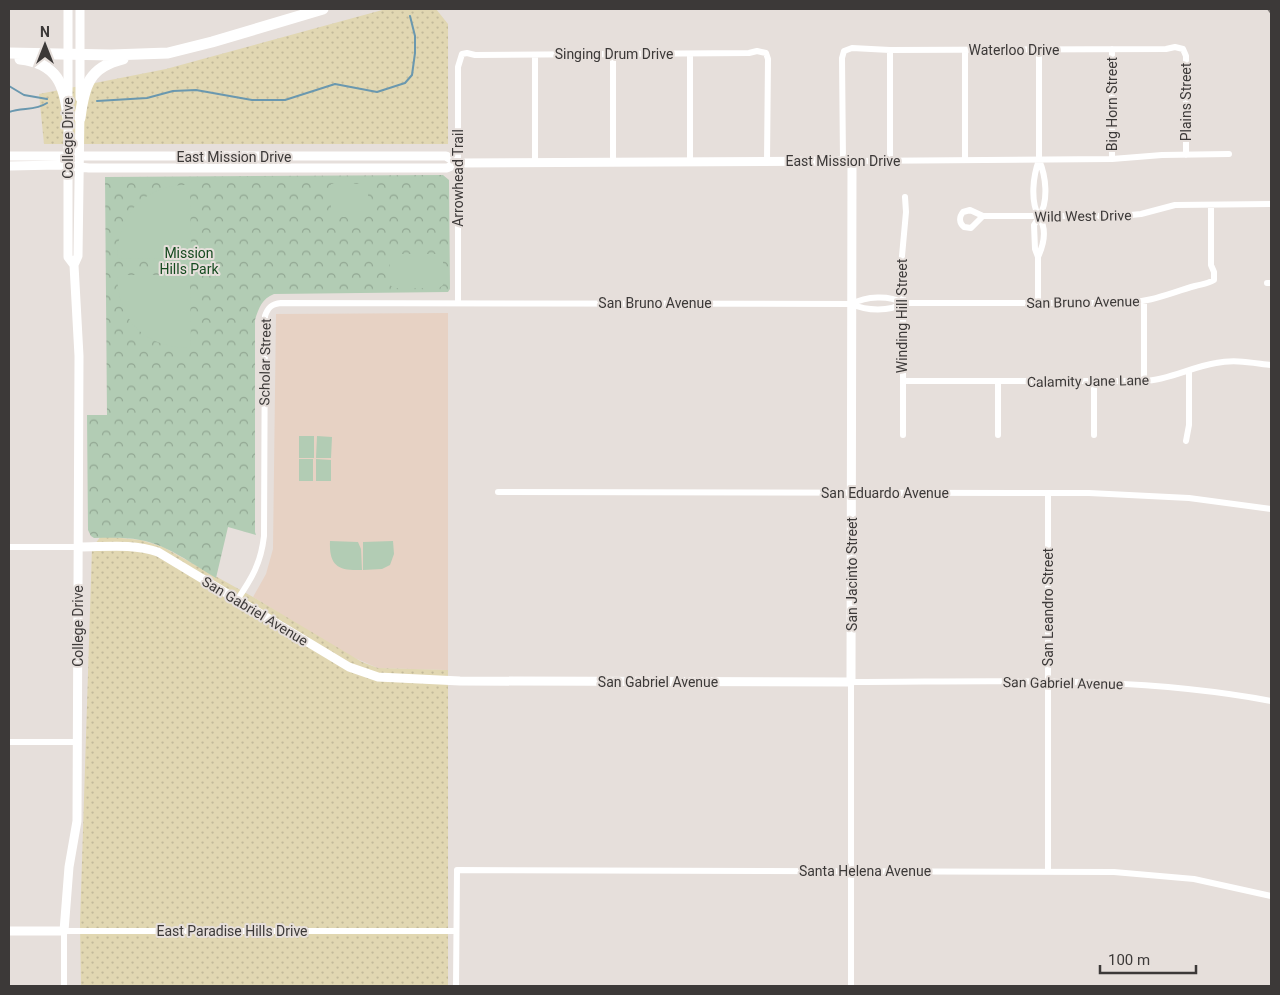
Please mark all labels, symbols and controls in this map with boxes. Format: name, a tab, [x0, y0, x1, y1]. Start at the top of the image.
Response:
north arrow	[20, 20, 70, 70]
text: N	[40, 24, 50, 40]
street label: Waterloo Drive	[969, 42, 1059, 58]
street label: Singing Drum Drive	[555, 46, 673, 62]
street label: Big Horn Street	[1104, 56, 1120, 151]
street label: Plains Street	[1178, 62, 1194, 141]
street label: College Drive	[60, 97, 76, 179]
street label: Arrowhead Trail	[450, 129, 466, 227]
street label: East Mission Drive	[177, 149, 291, 165]
street label: East Mission Drive	[786, 153, 900, 169]
street label: Wild West Drive	[1034, 207, 1132, 225]
park label: Mission Hills Park	[159, 245, 219, 277]
street label: Winding Hill Street	[894, 258, 910, 373]
street label: San Bruno Avenue	[1026, 293, 1140, 311]
street label: San Bruno Avenue	[598, 295, 712, 311]
street label: Scholar Street	[256, 318, 274, 406]
street label: Calamity Jane Lane	[1027, 372, 1149, 390]
street label: San Eduardo Avenue	[821, 485, 949, 501]
street label: San Jacinto Street	[844, 517, 860, 631]
street label: San Leandro Street	[1040, 547, 1056, 666]
street label: San Gabriel Avenue	[199, 573, 311, 649]
street label: College Drive	[70, 585, 86, 667]
street label: San Gabriel Avenue	[598, 674, 718, 690]
street label: San Gabriel Avenue	[1003, 674, 1123, 692]
street label: Santa Helena Avenue	[799, 863, 931, 879]
street label: East Paradise Hills Drive	[156, 923, 308, 939]
scale bar	[1100, 942, 1196, 974]
text: 100 m	[1108, 951, 1150, 969]

